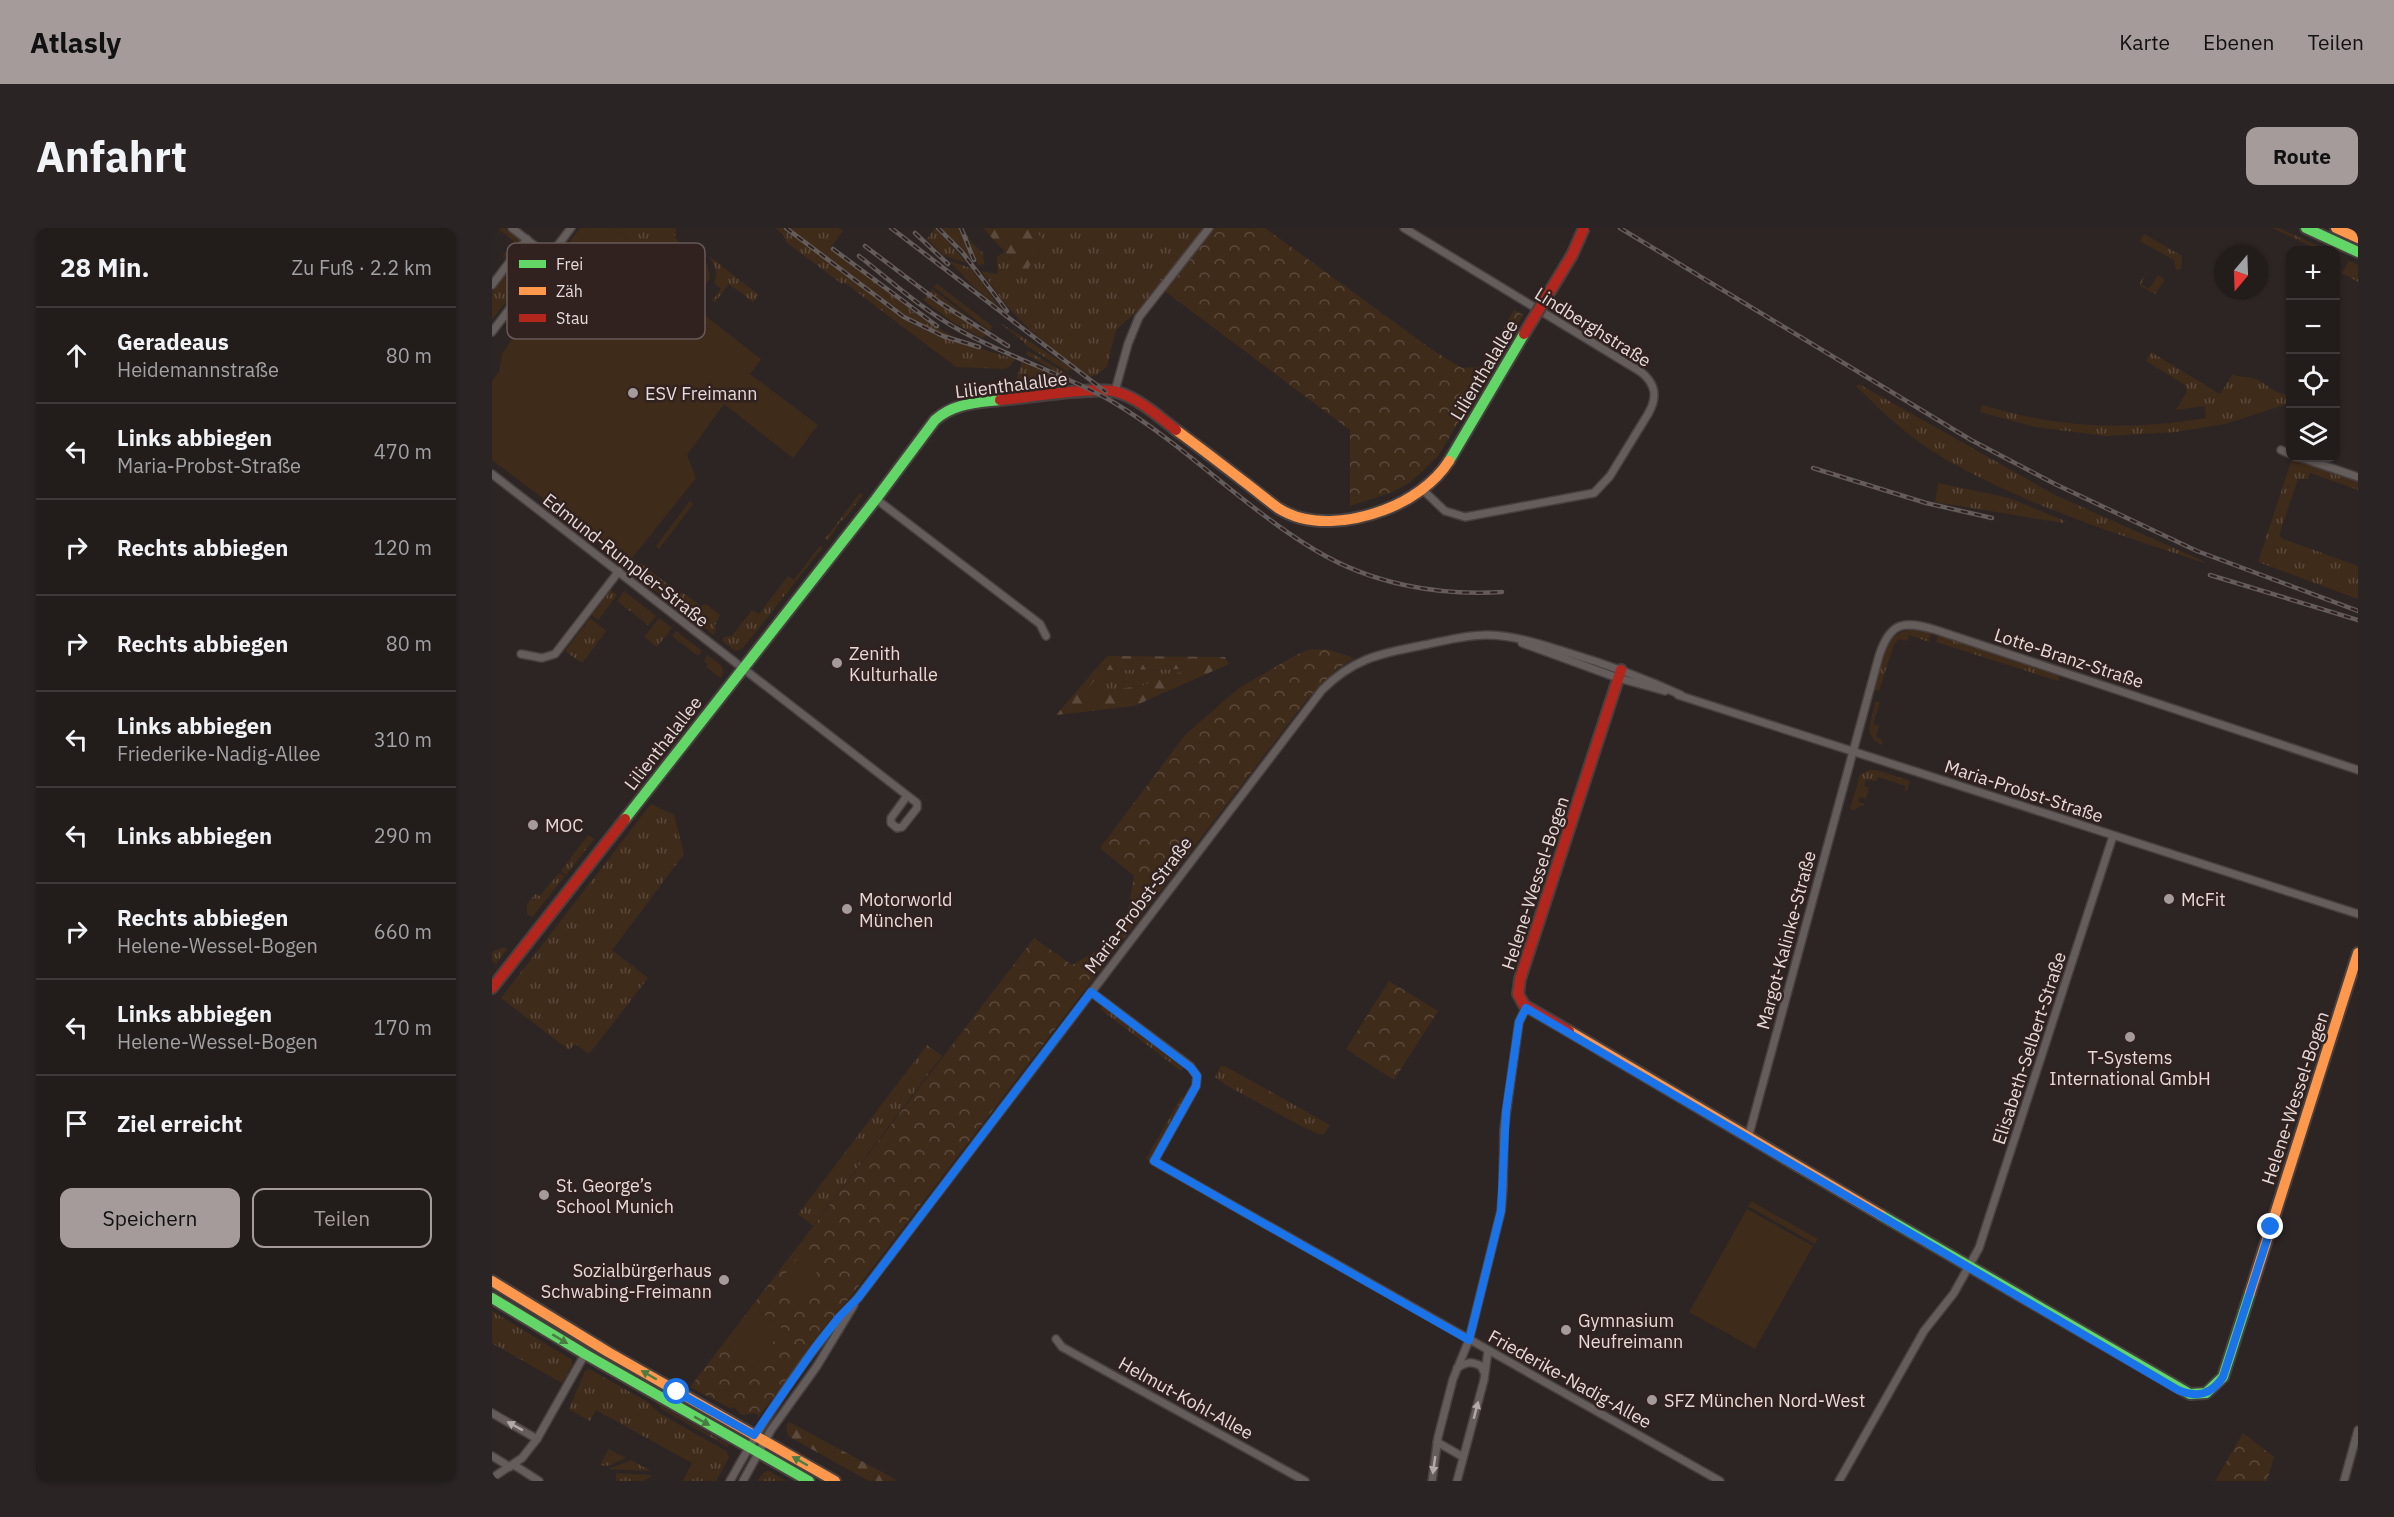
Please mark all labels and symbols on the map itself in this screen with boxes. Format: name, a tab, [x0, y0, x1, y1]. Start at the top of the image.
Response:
legend	[507, 243, 705, 339]
north arrow	[2214, 246, 2268, 300]
text: Frei	[556, 254, 583, 274]
text: Zäh	[556, 281, 583, 301]
street label: Lindberghstraße	[1531, 282, 1656, 372]
text: Stau	[556, 308, 589, 328]
street label: Lilienthalallee	[1445, 315, 1523, 424]
street label: Lilienthalallee	[953, 367, 1069, 403]
place label: ESV Freimann	[645, 382, 758, 405]
marker: ESV Freimann	[626, 386, 640, 400]
street label: Edmund-Rumpler-Straße	[538, 488, 714, 632]
street label: Lotte-Branz-Straße	[1991, 623, 2147, 693]
place label: Zenith Kulturhalle	[849, 642, 938, 686]
marker: Zenith Kulturhalle	[830, 656, 844, 670]
street label: Lilienthalallee	[619, 691, 707, 795]
street label: Maria-Probst-Straße	[1942, 754, 2106, 828]
street label: Helene-Wessel-Bogen	[1496, 793, 1574, 973]
place label: MOC	[545, 814, 584, 837]
marker: MOC	[526, 818, 540, 832]
street label: Maria-Probst-Straße	[1079, 832, 1197, 978]
street label: Margot-Kalinke-Straße	[1751, 848, 1821, 1032]
place label: Motorworld München	[859, 888, 952, 932]
place label: McFit	[2181, 888, 2226, 911]
marker: McFit	[2162, 892, 2176, 906]
marker: Motorworld München	[840, 902, 854, 916]
street label: Elisabeth-Selbert-Straße	[1987, 949, 2071, 1147]
street label: Helene-Wessel-Bogen	[2256, 1008, 2334, 1188]
marker: T-Systems International GmbH	[2123, 1030, 2137, 1044]
place label: T-Systems International GmbH	[2049, 1046, 2211, 1090]
place label: St. George’s School Munich	[556, 1174, 674, 1218]
marker: St. George’s School Munich	[537, 1188, 551, 1202]
route end	[2257, 1213, 2283, 1239]
place label: Sozialbürgerhaus Schwabing-Freimann	[541, 1259, 712, 1303]
marker: Sozialbürgerhaus Schwabing-Freimann	[717, 1273, 731, 1287]
place label: Gymnasium Neufreimann	[1578, 1309, 1683, 1353]
marker: Gymnasium Neufreimann	[1559, 1323, 1573, 1337]
street label: Friederike-Nadig-Allee	[1484, 1325, 1656, 1434]
one-way arrow	[552, 1333, 568, 1344]
street label: Helmut-Kohl-Allee	[1115, 1351, 1257, 1445]
one-way arrow	[640, 1370, 657, 1380]
route start	[663, 1378, 689, 1404]
place label: SFZ München Nord-West	[1664, 1389, 1865, 1412]
marker: SFZ München Nord-West	[1645, 1393, 1659, 1407]
one-way arrow	[1472, 1401, 1481, 1419]
one-way arrow	[693, 1416, 710, 1426]
one-way arrow	[506, 1421, 523, 1431]
one-way arrow	[791, 1456, 808, 1466]
one-way arrow	[1429, 1456, 1438, 1475]

